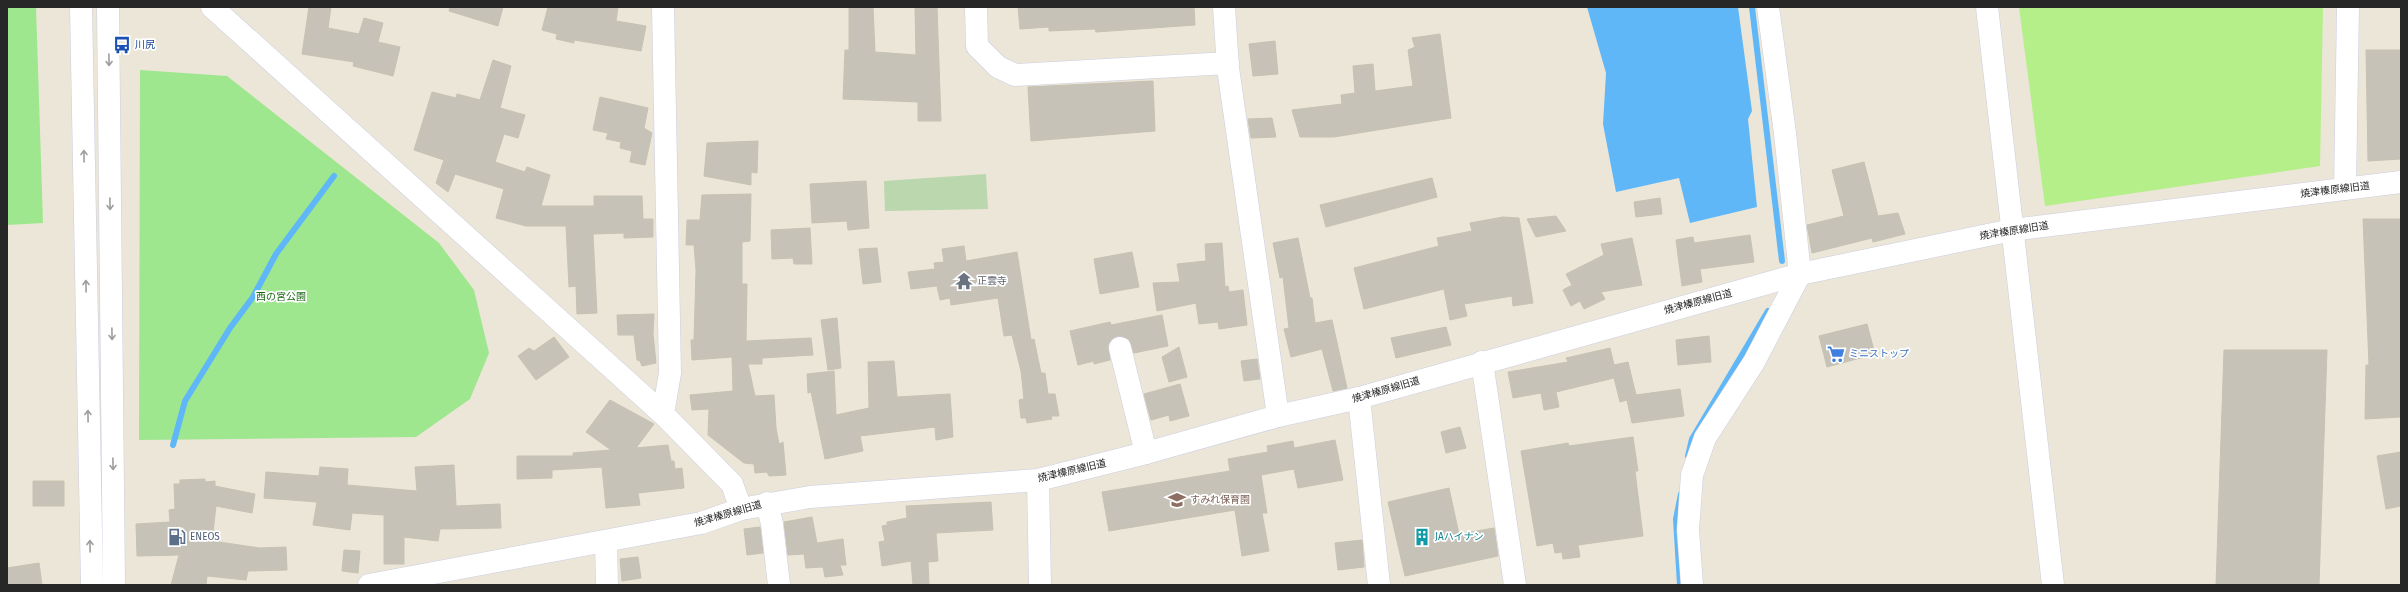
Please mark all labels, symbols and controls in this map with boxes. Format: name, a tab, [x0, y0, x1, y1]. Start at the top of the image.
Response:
bus stop icon: 川尻	[112, 35, 132, 55]
place label: 川尻	[135, 39, 155, 51]
one-way arrow	[105, 53, 113, 66]
one-way arrow	[80, 150, 88, 163]
street label: 焼津榛原線旧道	[2300, 180, 2370, 200]
one-way arrow	[107, 197, 114, 210]
street label: 焼津榛原線旧道	[1978, 220, 2050, 242]
temple icon: 正雲寺	[954, 271, 974, 291]
place label: 正雲寺	[977, 275, 1007, 287]
one-way arrow	[82, 280, 90, 293]
street label: 焼津榛原線旧道	[1663, 287, 1733, 317]
park label: 西の宮公園	[256, 291, 306, 303]
one-way arrow	[108, 327, 116, 340]
supermarket icon: ミニストップ	[1826, 344, 1846, 364]
place label: ミニストップ	[1849, 348, 1909, 360]
street label: 焼津榛原線旧道	[1351, 375, 1421, 405]
one-way arrow	[84, 410, 92, 423]
one-way arrow	[109, 457, 117, 470]
street label: 焼津榛原線旧道	[1037, 457, 1107, 485]
school or university icon: すみれ保育園	[1167, 490, 1187, 510]
place label: すみれ保育園	[1190, 494, 1250, 506]
street label: 焼津榛原線旧道	[693, 499, 763, 529]
fuel station icon: ENEOS	[167, 527, 187, 547]
building icon: JAハイナン	[1412, 527, 1432, 547]
place label: ENEOS	[190, 531, 220, 543]
place label: JAハイナン	[1435, 531, 1483, 543]
one-way arrow	[86, 540, 94, 553]

